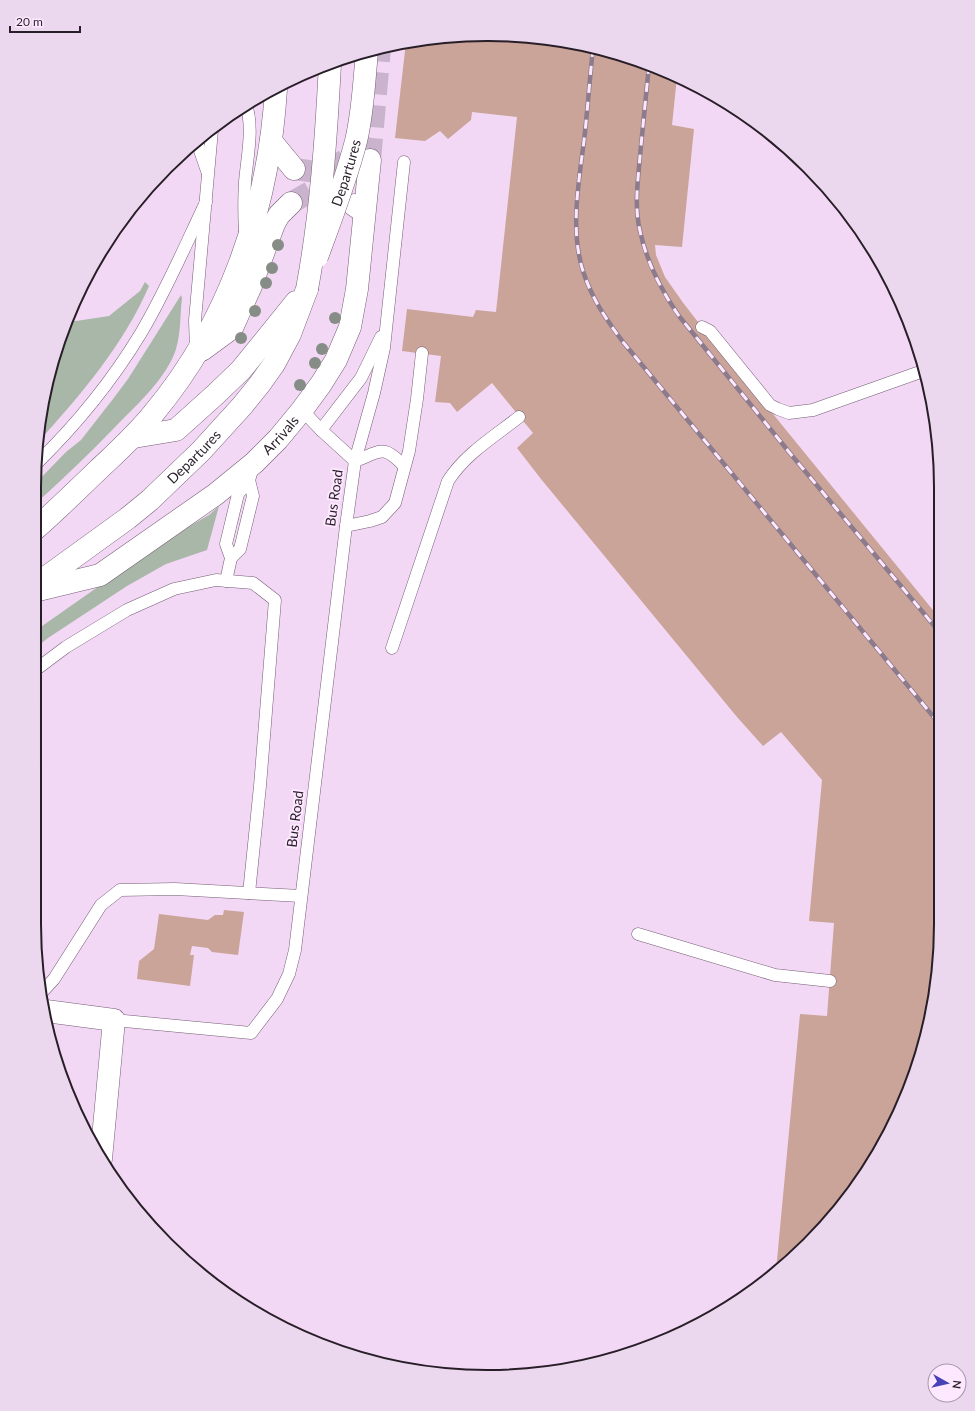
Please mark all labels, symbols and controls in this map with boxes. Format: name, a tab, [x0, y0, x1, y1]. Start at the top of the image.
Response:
scale bar	[10, 8, 80, 34]
text: 20 m	[16, 14, 43, 29]
street label: Departures	[327, 138, 364, 208]
street label: Arrivals	[258, 412, 302, 458]
street label: Departures	[163, 426, 224, 487]
street label: Bus Road	[321, 468, 346, 528]
street label: Bus Road	[283, 789, 306, 848]
north arrow	[927, 1363, 967, 1403]
text: N	[950, 1379, 964, 1390]

